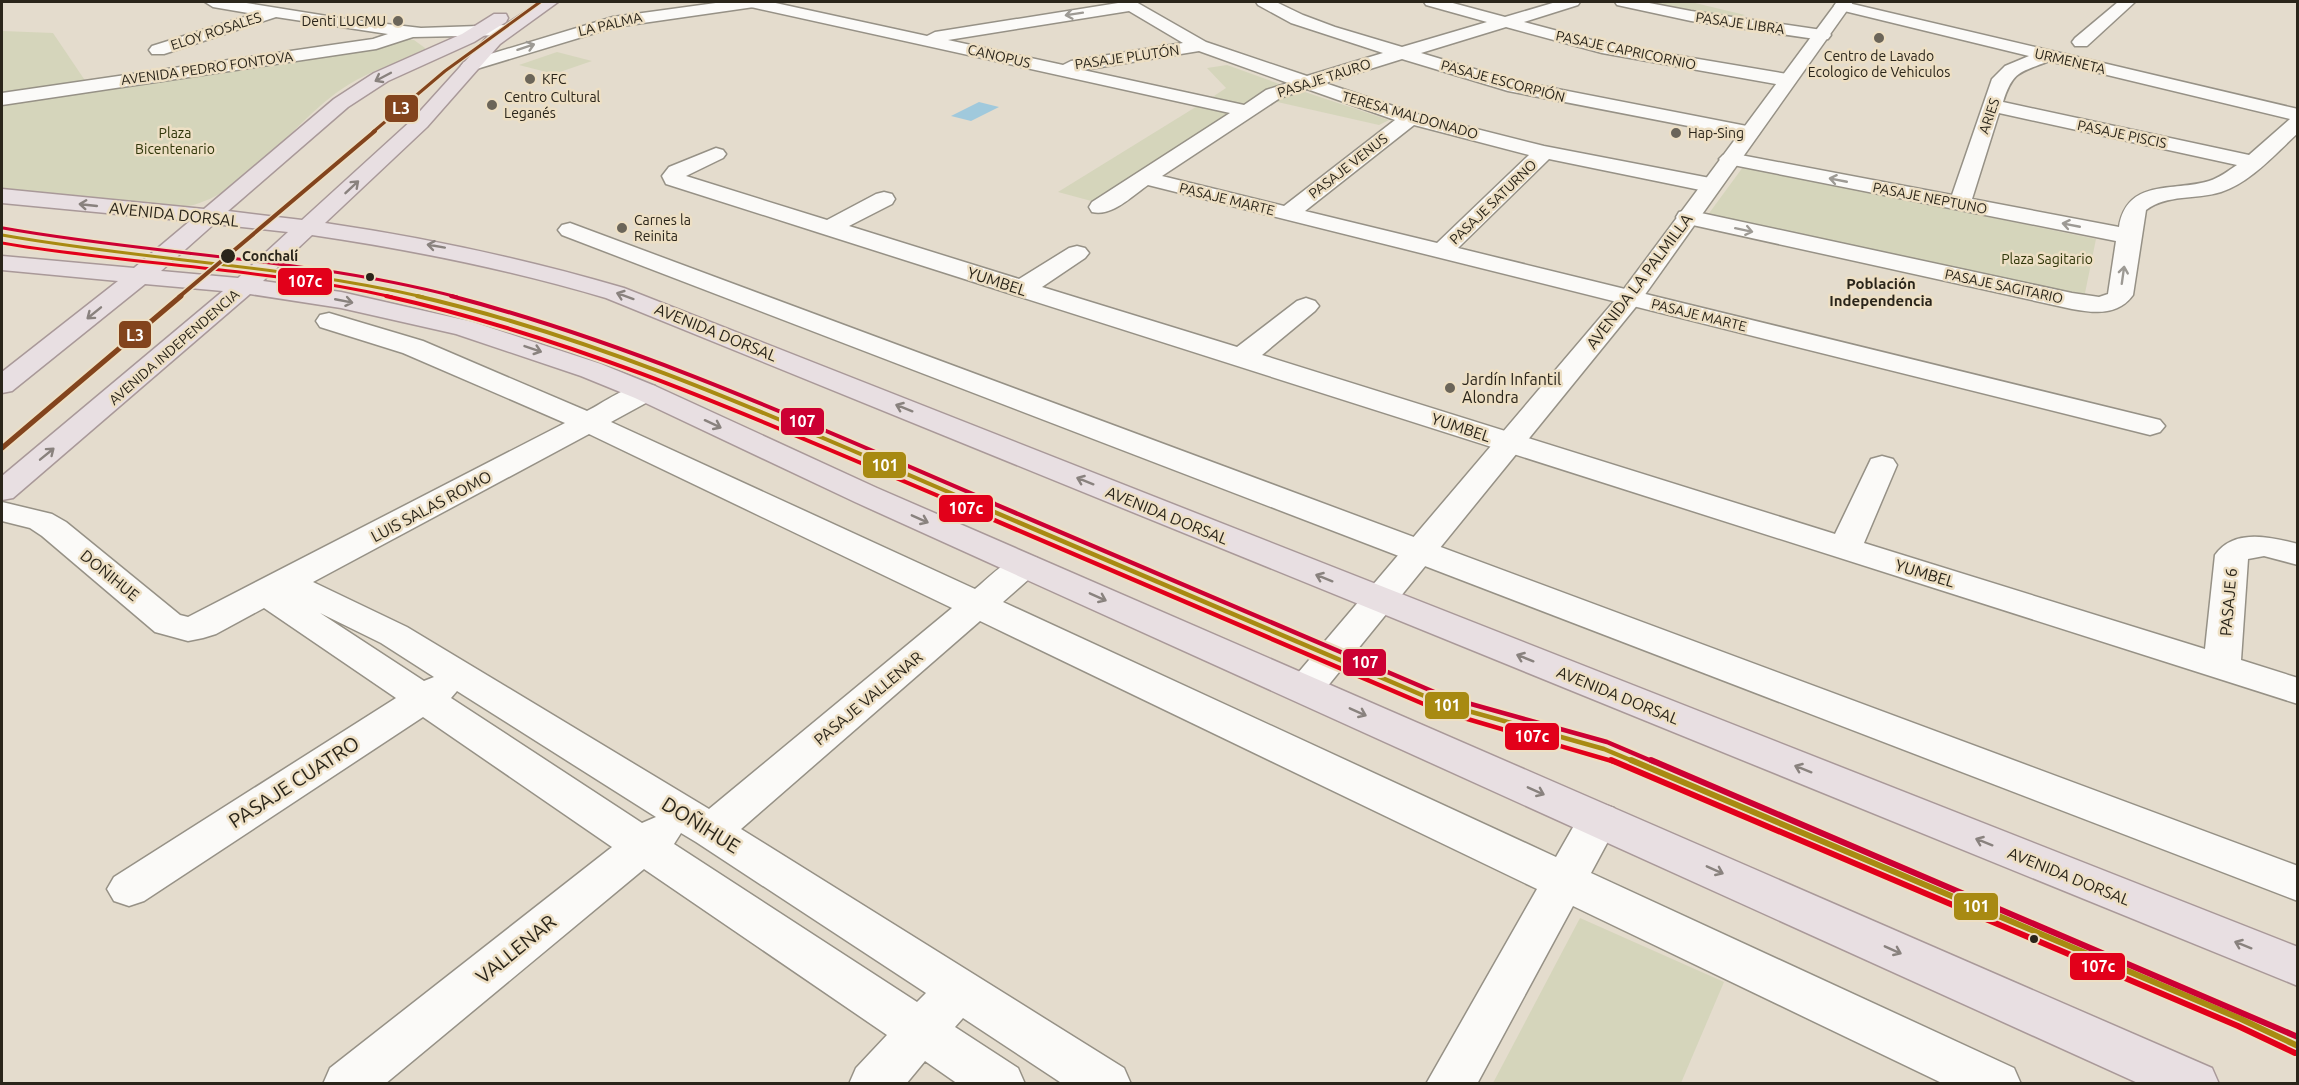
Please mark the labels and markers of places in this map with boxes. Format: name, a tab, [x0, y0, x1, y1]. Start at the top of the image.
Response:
place label: Denti LUCMU	[301, 13, 386, 29]
marker: Denti LUCMU	[391, 14, 405, 28]
marker: Centro de Lavado Ecologico de Vehiculos	[1872, 31, 1886, 45]
place label: Centro de Lavado Ecologico de Vehiculos	[1808, 48, 1950, 80]
place label: KFC	[542, 71, 567, 87]
marker: KFC	[523, 72, 537, 86]
place label: Centro Cultural Leganés	[504, 89, 601, 121]
marker: Centro Cultural Leganés	[485, 98, 499, 112]
place label: Hap-Sing	[1688, 125, 1744, 141]
marker: Hap-Sing	[1669, 126, 1683, 140]
place label: Carnes la Reinita	[634, 212, 691, 244]
marker: Carnes la Reinita	[615, 221, 629, 235]
marker: Conchalí	[219, 247, 237, 265]
place label: Conchalí	[242, 248, 298, 264]
unlabelled marker	[364, 271, 376, 283]
place label: Jardín Infantil Alondra	[1462, 370, 1561, 406]
marker: Jardín Infantil Alondra	[1443, 381, 1457, 395]
unlabelled marker	[2028, 933, 2040, 945]

